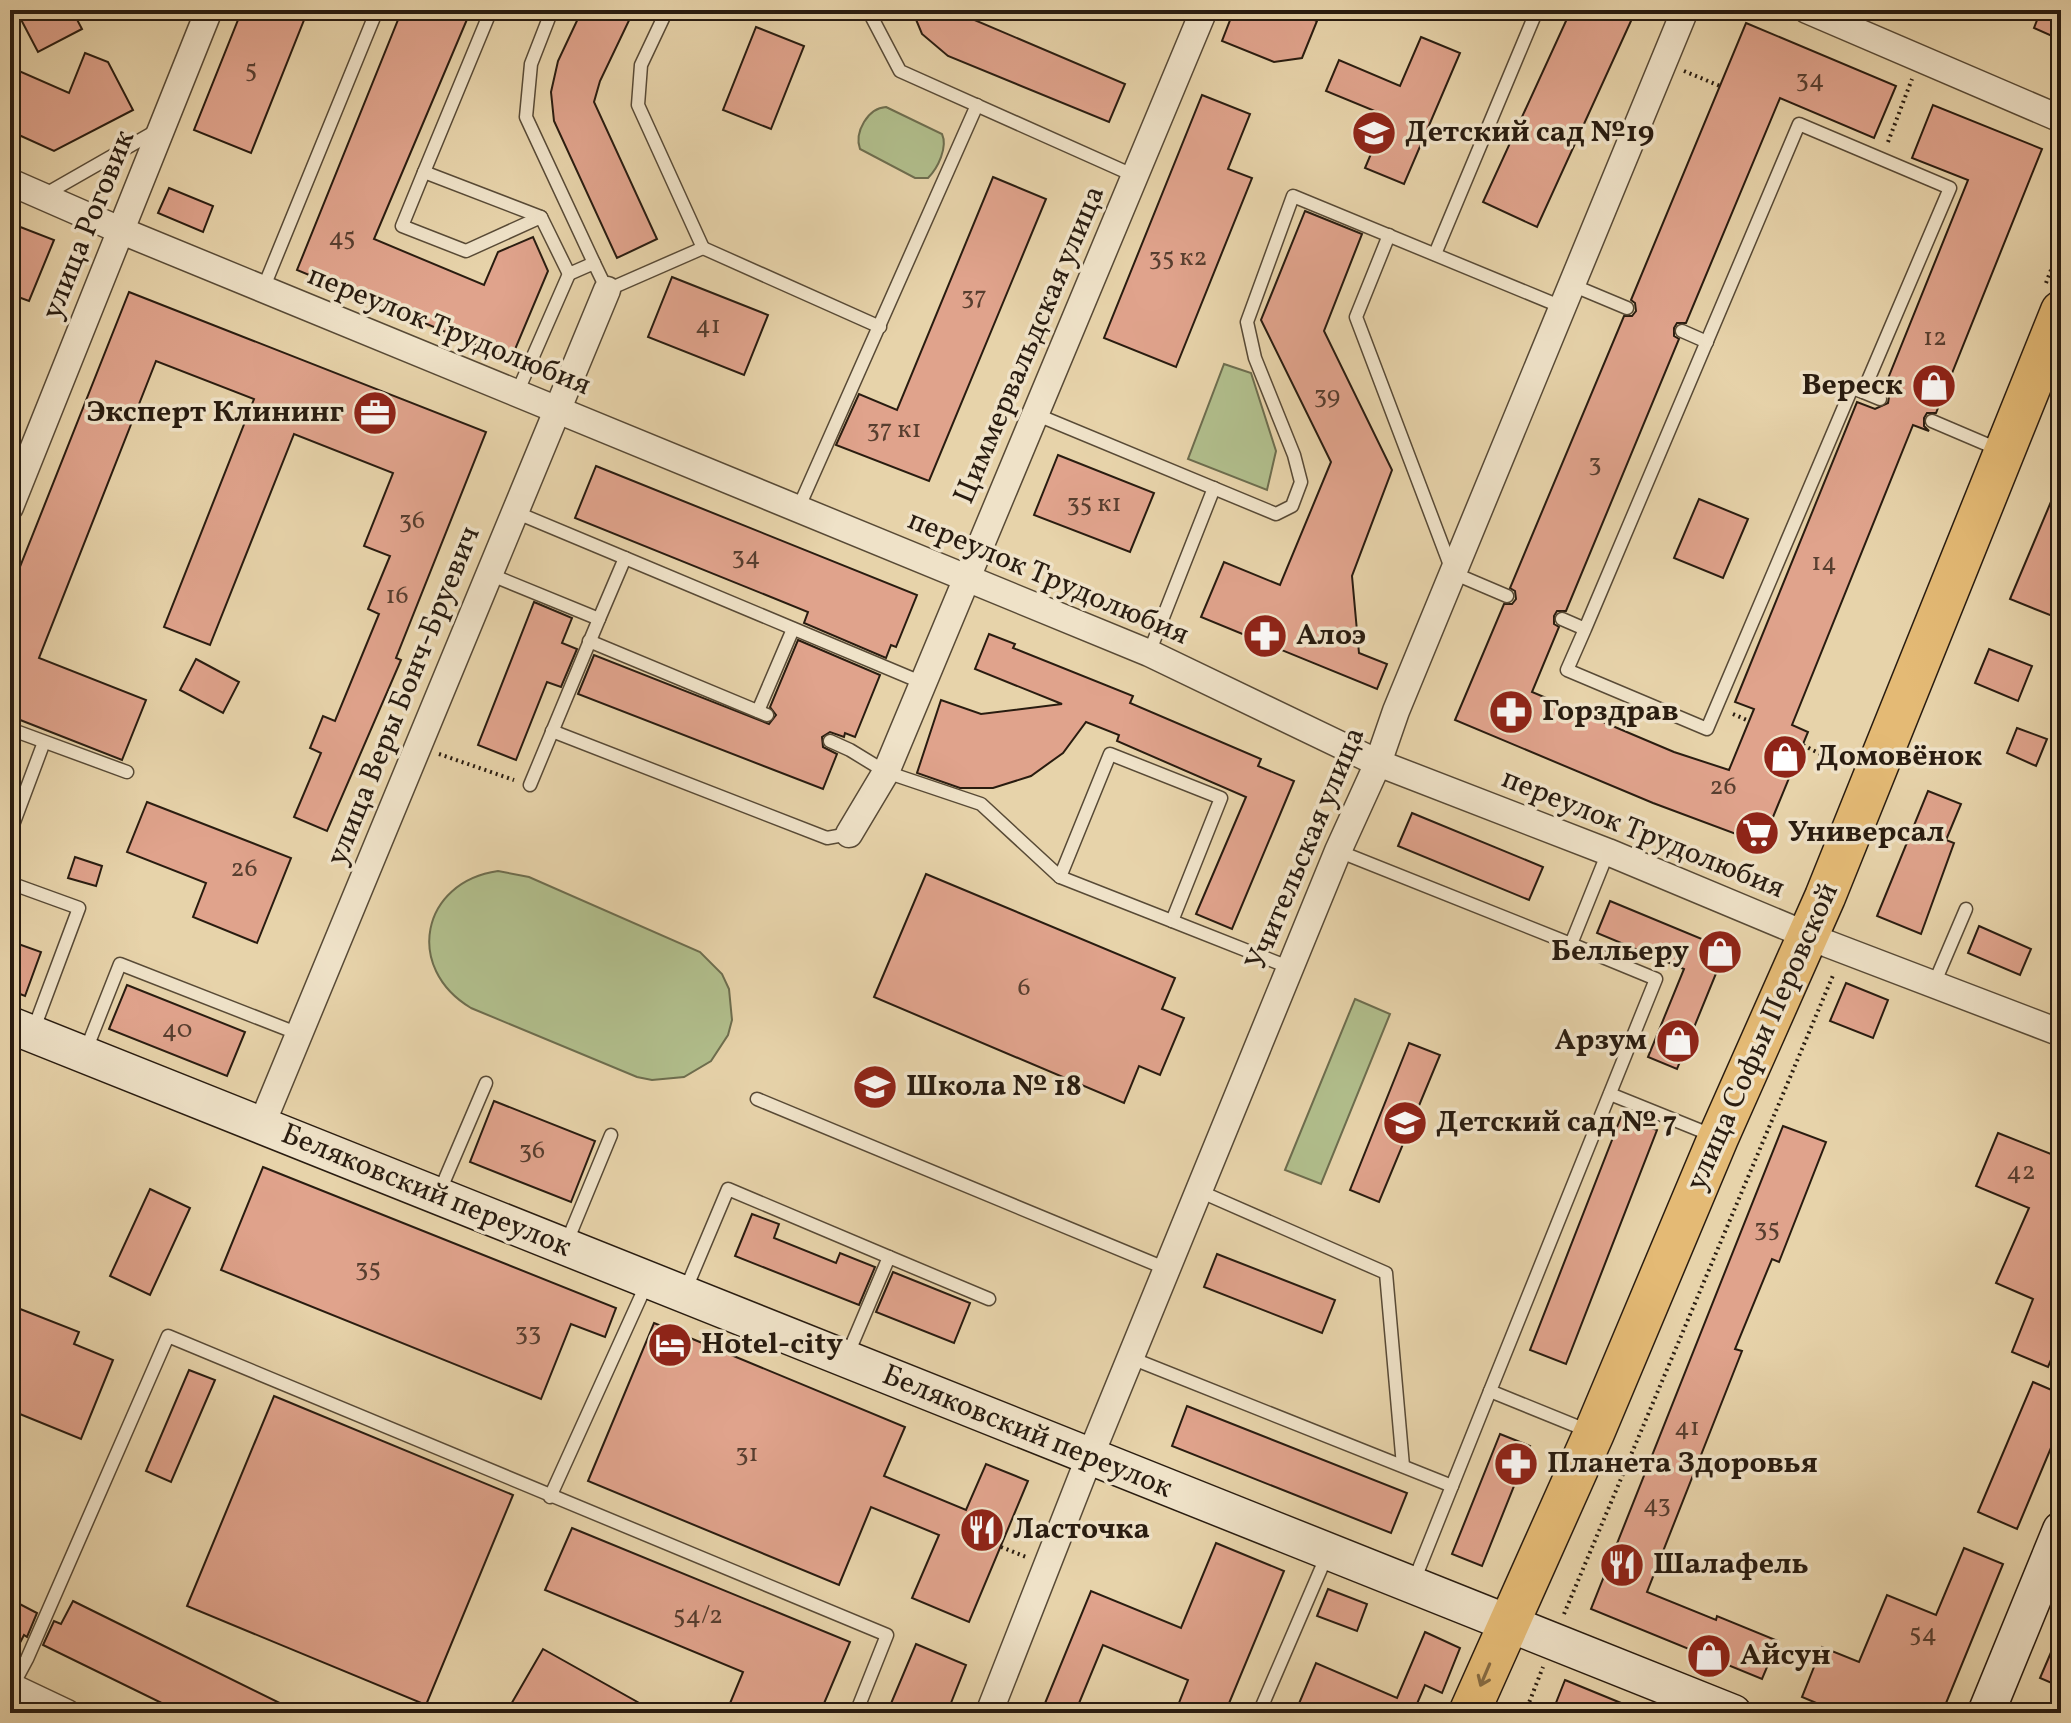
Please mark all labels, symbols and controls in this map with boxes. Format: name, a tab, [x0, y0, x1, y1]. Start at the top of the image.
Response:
house number: 5	[245, 52, 257, 88]
house number: 34	[1796, 62, 1824, 98]
school or university icon: Детский сад №19	[1350, 109, 1398, 157]
place label: Детский сад №19	[1405, 112, 1654, 154]
street label: улица Роговик	[32, 124, 146, 326]
street label: Циммервальдская улица	[944, 180, 1116, 510]
house number: 45	[328, 220, 356, 256]
house number: 35 к2	[1149, 240, 1207, 276]
street label: переулок Трудолюбия	[301, 255, 597, 407]
house number: 37	[961, 279, 987, 315]
house number: 41	[695, 308, 721, 344]
house number: 12	[1923, 320, 1947, 356]
shop icon: Вереск	[1910, 362, 1958, 410]
place label: Вереск	[1801, 365, 1903, 407]
house number: 39	[1314, 378, 1340, 414]
office icon: Эксперт Клининг	[351, 389, 399, 437]
place label: Эксперт Клининг	[86, 392, 345, 434]
house number: 37 к1	[866, 412, 922, 448]
house number: 3	[1588, 446, 1602, 482]
house number: 35 к1	[1067, 486, 1122, 522]
street label: переулок Трудолюбия	[901, 500, 1195, 656]
house number: 36	[399, 503, 425, 539]
street label: улица Веры Бонч-Бруевич	[317, 520, 491, 872]
house number: 34	[732, 539, 760, 575]
house number: 14	[1811, 545, 1837, 581]
house number: 16	[385, 578, 409, 614]
pharmacy icon: Алоэ	[1241, 612, 1289, 660]
place label: Алоэ	[1296, 615, 1366, 657]
pharmacy icon: Горздрав	[1487, 688, 1535, 736]
place label: Горздрав	[1542, 691, 1679, 733]
street label: Учительская улица	[1236, 721, 1376, 977]
shop icon: Домовёнок	[1761, 733, 1809, 781]
place label: Домовёнок	[1816, 736, 1982, 778]
street label: переулок Трудолюбия	[1495, 758, 1791, 910]
house number: 26	[1709, 769, 1737, 805]
supermarket icon: Универсал	[1733, 809, 1781, 857]
place label: Универсал	[1788, 812, 1944, 854]
house number: 26	[230, 851, 258, 887]
street label: улица Софьи Перовской	[1676, 876, 1850, 1198]
shop icon: Белльеру	[1696, 928, 1744, 976]
place label: Белльеру	[1551, 931, 1689, 973]
house number: 6	[1017, 970, 1031, 1006]
house number: 40	[162, 1012, 192, 1048]
shop icon: Арзум	[1654, 1017, 1702, 1065]
place label: Арзум	[1554, 1020, 1647, 1062]
school or university icon: Школа № 18	[851, 1063, 899, 1111]
place label: Школа № 18	[906, 1066, 1082, 1108]
school or university icon: Детский сад № 7	[1381, 1099, 1429, 1147]
place label: Детский сад № 7	[1436, 1102, 1677, 1144]
street label: Беляковский переулок	[275, 1114, 578, 1269]
house number: 36	[519, 1133, 545, 1169]
house number: 42	[2006, 1154, 2036, 1190]
house number: 35	[1754, 1211, 1780, 1247]
house number: 35	[355, 1251, 381, 1287]
house number: 33	[515, 1315, 541, 1351]
hotel icon: Hotel-city	[646, 1321, 694, 1369]
place label: Hotel-city	[701, 1324, 843, 1366]
street label: Беляковский переулок	[876, 1355, 1179, 1510]
house number: 41	[1674, 1410, 1700, 1446]
house number: 31	[735, 1436, 759, 1472]
pharmacy icon: Планета Здоровья	[1492, 1440, 1540, 1488]
place label: Планета Здоровья	[1547, 1443, 1818, 1485]
house number: 43	[1643, 1487, 1671, 1523]
restaurant icon: Ласточка	[958, 1506, 1006, 1554]
place label: Ласточка	[1013, 1509, 1150, 1551]
restaurant icon: Шалафель	[1598, 1541, 1646, 1589]
place label: Шалафель	[1653, 1544, 1809, 1586]
house number: 54/2	[673, 1598, 723, 1634]
house number: 54	[1909, 1616, 1937, 1652]
shop icon: Айсун	[1685, 1632, 1733, 1680]
place label: Айсун	[1740, 1635, 1831, 1677]
one-way arrow	[1477, 1662, 1492, 1687]

